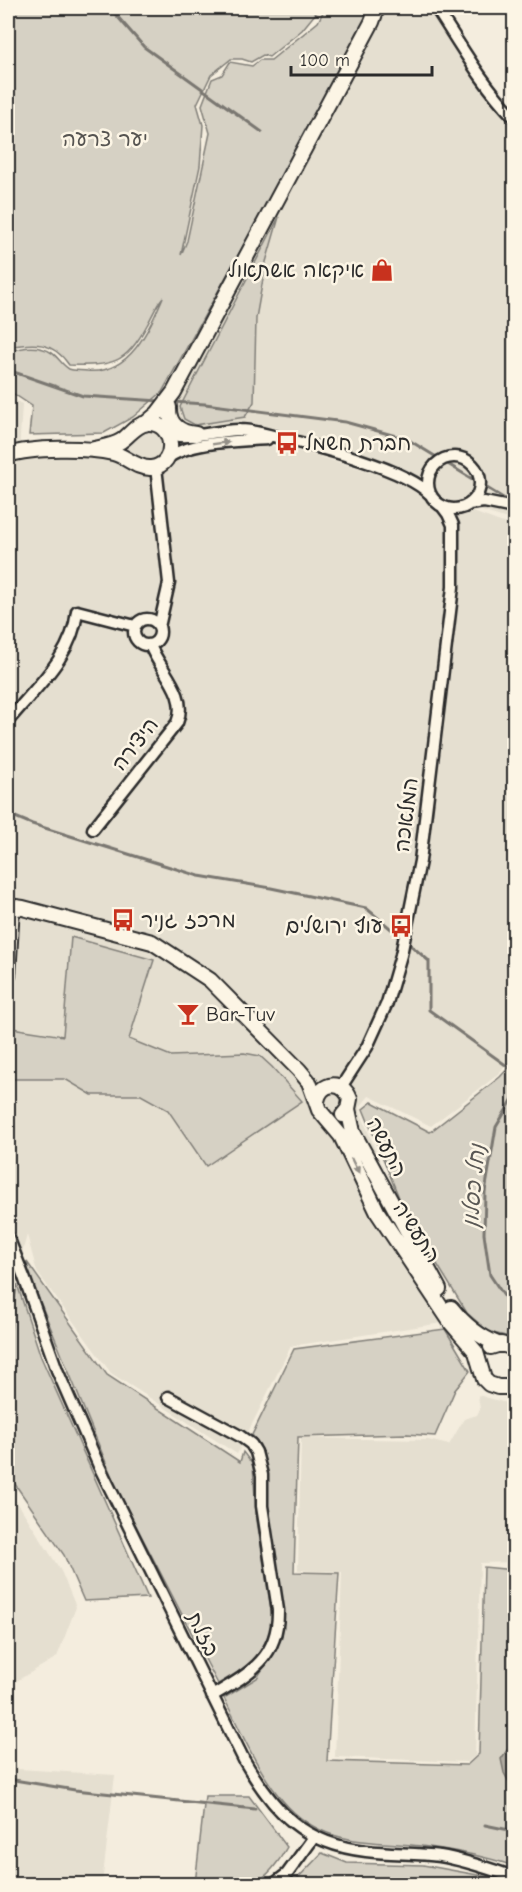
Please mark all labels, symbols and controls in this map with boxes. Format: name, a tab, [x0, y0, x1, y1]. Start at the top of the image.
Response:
scale bar	[291, 39, 432, 77]
text: 100 m	[300, 50, 350, 71]
park label: יער צרעה	[62, 127, 148, 151]
shop icon: איקאה אשתאול	[369, 257, 395, 283]
place label: איקאה אשתאול	[228, 258, 364, 283]
bus stop icon: חברת חשמל	[274, 430, 300, 456]
place label: חברת חשמל	[305, 431, 411, 455]
one-way arrow	[211, 438, 230, 447]
street label: היצירה	[107, 713, 163, 775]
street label: המלאכה	[390, 776, 422, 854]
bus stop icon: מרכז גניר	[110, 907, 136, 933]
place label: מרכז גניר	[141, 908, 236, 932]
bus stop icon: עוף ירושלים	[388, 913, 414, 939]
place label: עוף ירושלים	[285, 914, 383, 938]
bar icon: Bar-Tuv	[175, 1001, 201, 1027]
place label: Bar-Tuv	[206, 1002, 275, 1026]
street label: התעשה	[362, 1113, 412, 1181]
water label: נחל כסלון	[457, 1142, 492, 1229]
one-way arrow	[351, 1157, 360, 1174]
street label: התעשיה	[388, 1197, 446, 1267]
street label: בזלת	[182, 1607, 224, 1660]

